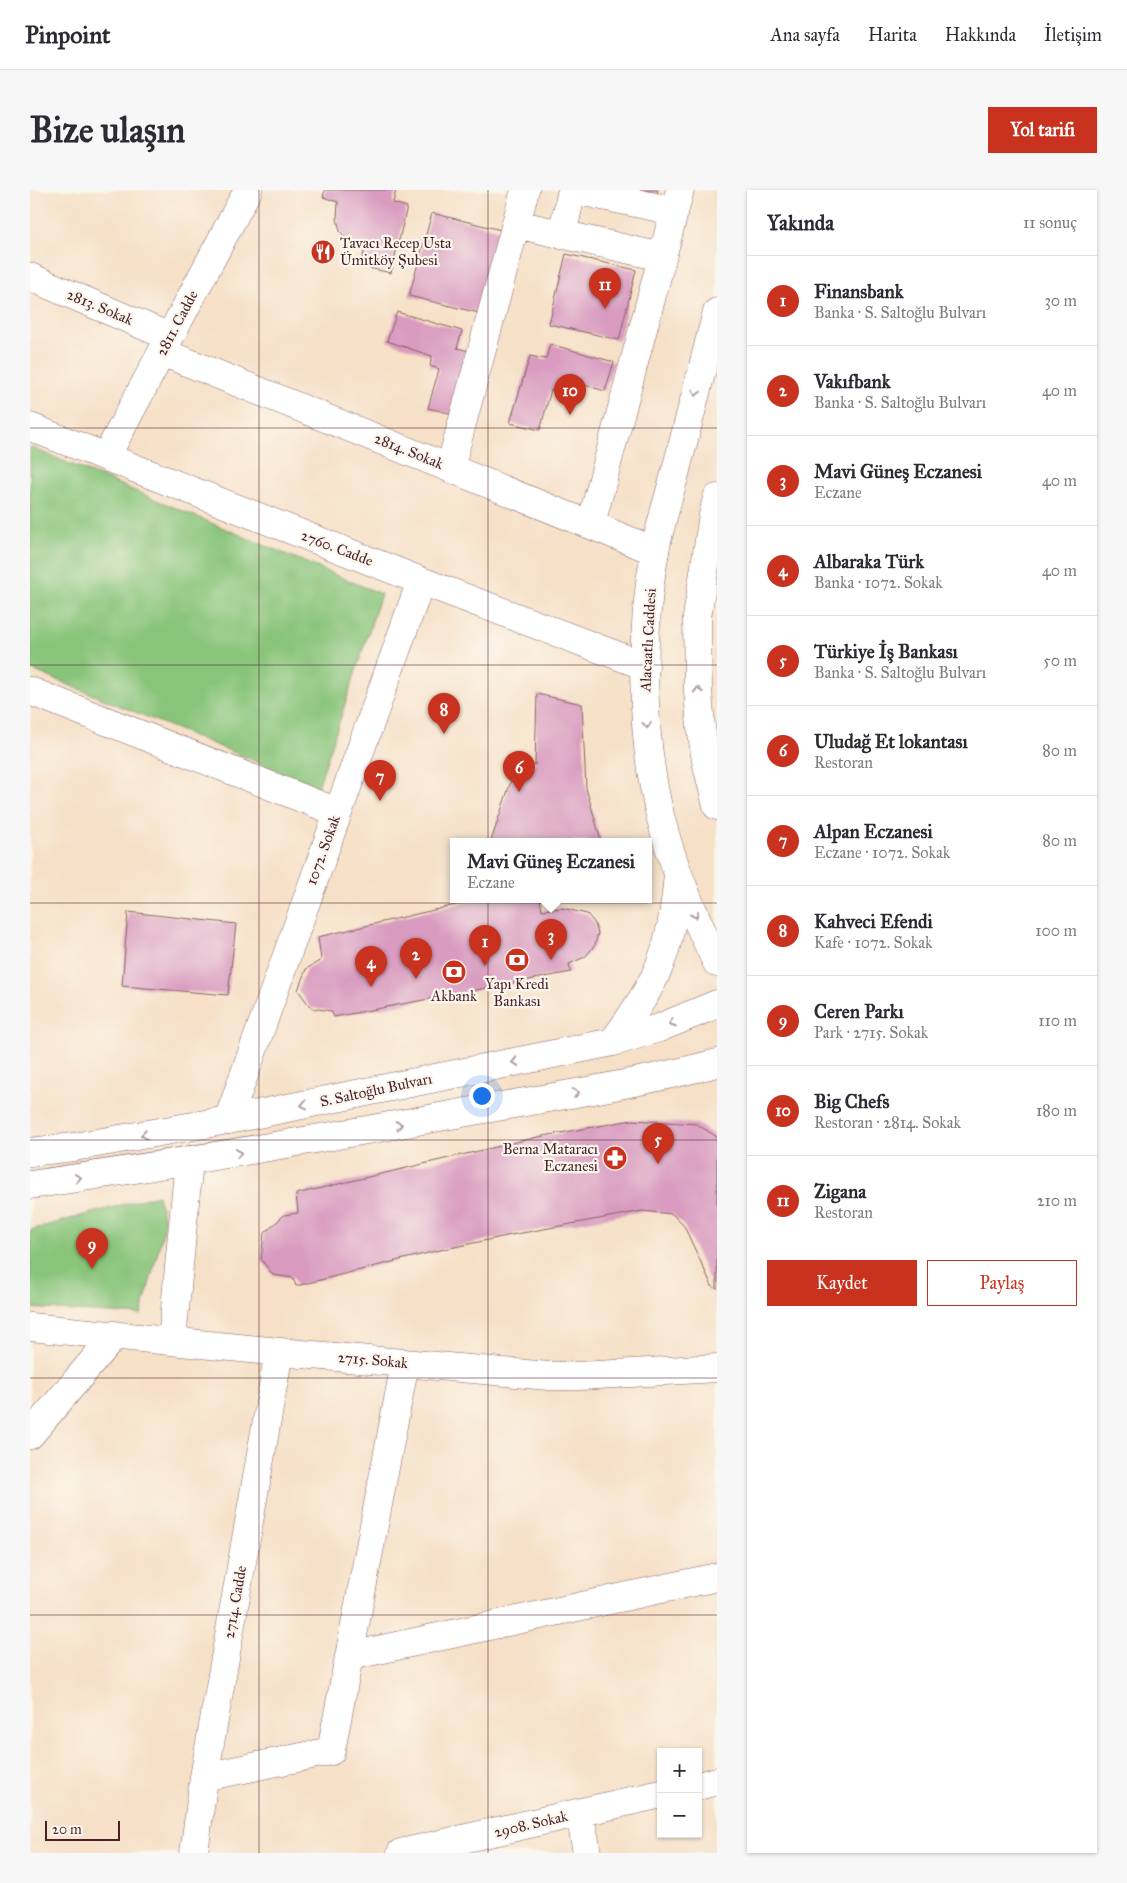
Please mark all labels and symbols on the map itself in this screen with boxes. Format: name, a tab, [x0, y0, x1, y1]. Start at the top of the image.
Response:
place label: Tavacı Recep Usta Ümitköy Şubesi	[340, 234, 452, 269]
restaurant icon: Tavacı Recep Usta Ümitköy Şubesi	[310, 239, 336, 265]
pin: 11	[589, 268, 621, 309]
street label: 2813. Sokak	[64, 285, 136, 329]
street label: 2811. Cadde	[152, 287, 202, 359]
pin: 10	[554, 374, 586, 415]
one-way arrow	[691, 389, 702, 398]
street label: 2814. Sokak	[372, 429, 446, 473]
street label: 2760. Cadde	[298, 526, 376, 570]
street label: Alacaatlı Caddesi	[636, 588, 660, 693]
one-way arrow	[692, 685, 703, 693]
pin: 8	[428, 693, 460, 734]
one-way arrow	[641, 721, 652, 729]
pin: 6	[503, 751, 535, 792]
pin: 7	[364, 760, 396, 801]
street label: 1072. Sokak	[302, 813, 344, 887]
one-way arrow	[689, 911, 699, 919]
pin: 3	[535, 919, 567, 960]
pin: 1	[469, 925, 501, 966]
pin: 2	[400, 938, 432, 979]
pin: 4	[355, 946, 387, 987]
bank icon: Yapı Kredi Bankası	[504, 947, 530, 973]
bank icon: Akbank	[441, 959, 467, 985]
place label: Yapı Kredi Bankası	[485, 975, 549, 1010]
place label: Akbank	[430, 987, 477, 1005]
one-way arrow	[668, 1017, 677, 1027]
one-way arrow	[510, 1056, 519, 1067]
street label: S. Saltoğlu Bulvarı	[318, 1069, 434, 1111]
your location	[469, 1083, 495, 1109]
one-way arrow	[572, 1088, 580, 1098]
one-way arrow	[299, 1099, 308, 1109]
one-way arrow	[395, 1120, 403, 1130]
pin: 5	[642, 1123, 674, 1164]
one-way arrow	[140, 1129, 149, 1139]
place label: Berna Mataracı Eczanesi	[503, 1140, 598, 1175]
pharmacy icon: Berna Mataracı Eczanesi	[602, 1145, 628, 1171]
one-way arrow	[234, 1148, 243, 1158]
one-way arrow	[74, 1173, 83, 1183]
pin: 9	[76, 1228, 108, 1269]
street label: 2715. Sokak	[337, 1348, 409, 1372]
street label: 2714. Cadde	[220, 1564, 250, 1640]
street label: 2908. Sokak	[492, 1807, 570, 1841]
scale bar	[45, 1818, 120, 1841]

